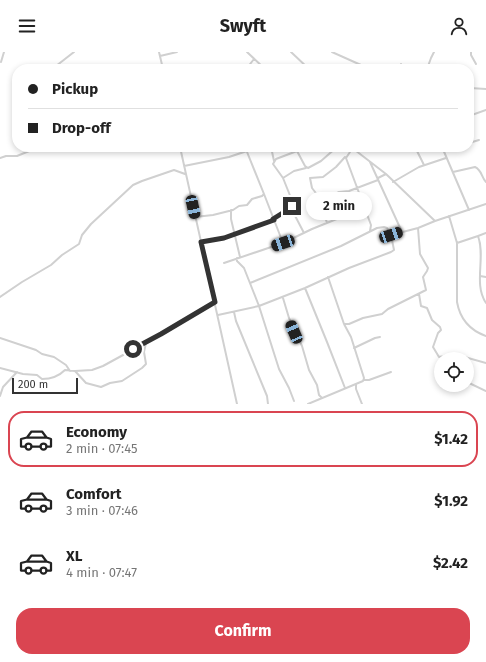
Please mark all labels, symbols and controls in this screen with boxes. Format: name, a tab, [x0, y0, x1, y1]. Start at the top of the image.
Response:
icon: menu	[16, 15, 38, 37]
text: Swyft	[220, 15, 266, 37]
icon: person	[448, 15, 470, 37]
text: Pickup	[52, 80, 98, 98]
text: Drop-off	[52, 119, 111, 137]
callout: 2 min	[306, 192, 372, 220]
car	[185, 194, 201, 220]
route end	[283, 197, 301, 215]
text: 2 min	[323, 198, 355, 213]
car	[378, 226, 404, 244]
car	[270, 233, 296, 253]
car	[284, 319, 304, 345]
route start	[124, 340, 142, 358]
map controls	[434, 352, 474, 392]
button: locate	[434, 352, 474, 392]
scale bar	[12, 376, 78, 395]
text: 200 m	[18, 378, 48, 391]
icon: car	[18, 421, 54, 457]
text: Economy	[66, 423, 127, 441]
text: $1.42	[434, 430, 468, 448]
text: 2 min · 07:45	[66, 441, 137, 456]
icon: car	[18, 483, 54, 519]
text: Comfort	[66, 485, 122, 503]
text: $1.92	[434, 492, 468, 510]
text: 3 min · 07:46	[66, 503, 138, 518]
icon: car	[18, 545, 54, 581]
text: XL	[66, 547, 82, 565]
text: $2.42	[433, 554, 468, 572]
text: 4 min · 07:47	[66, 565, 137, 580]
button: Confirm	[16, 608, 470, 654]

